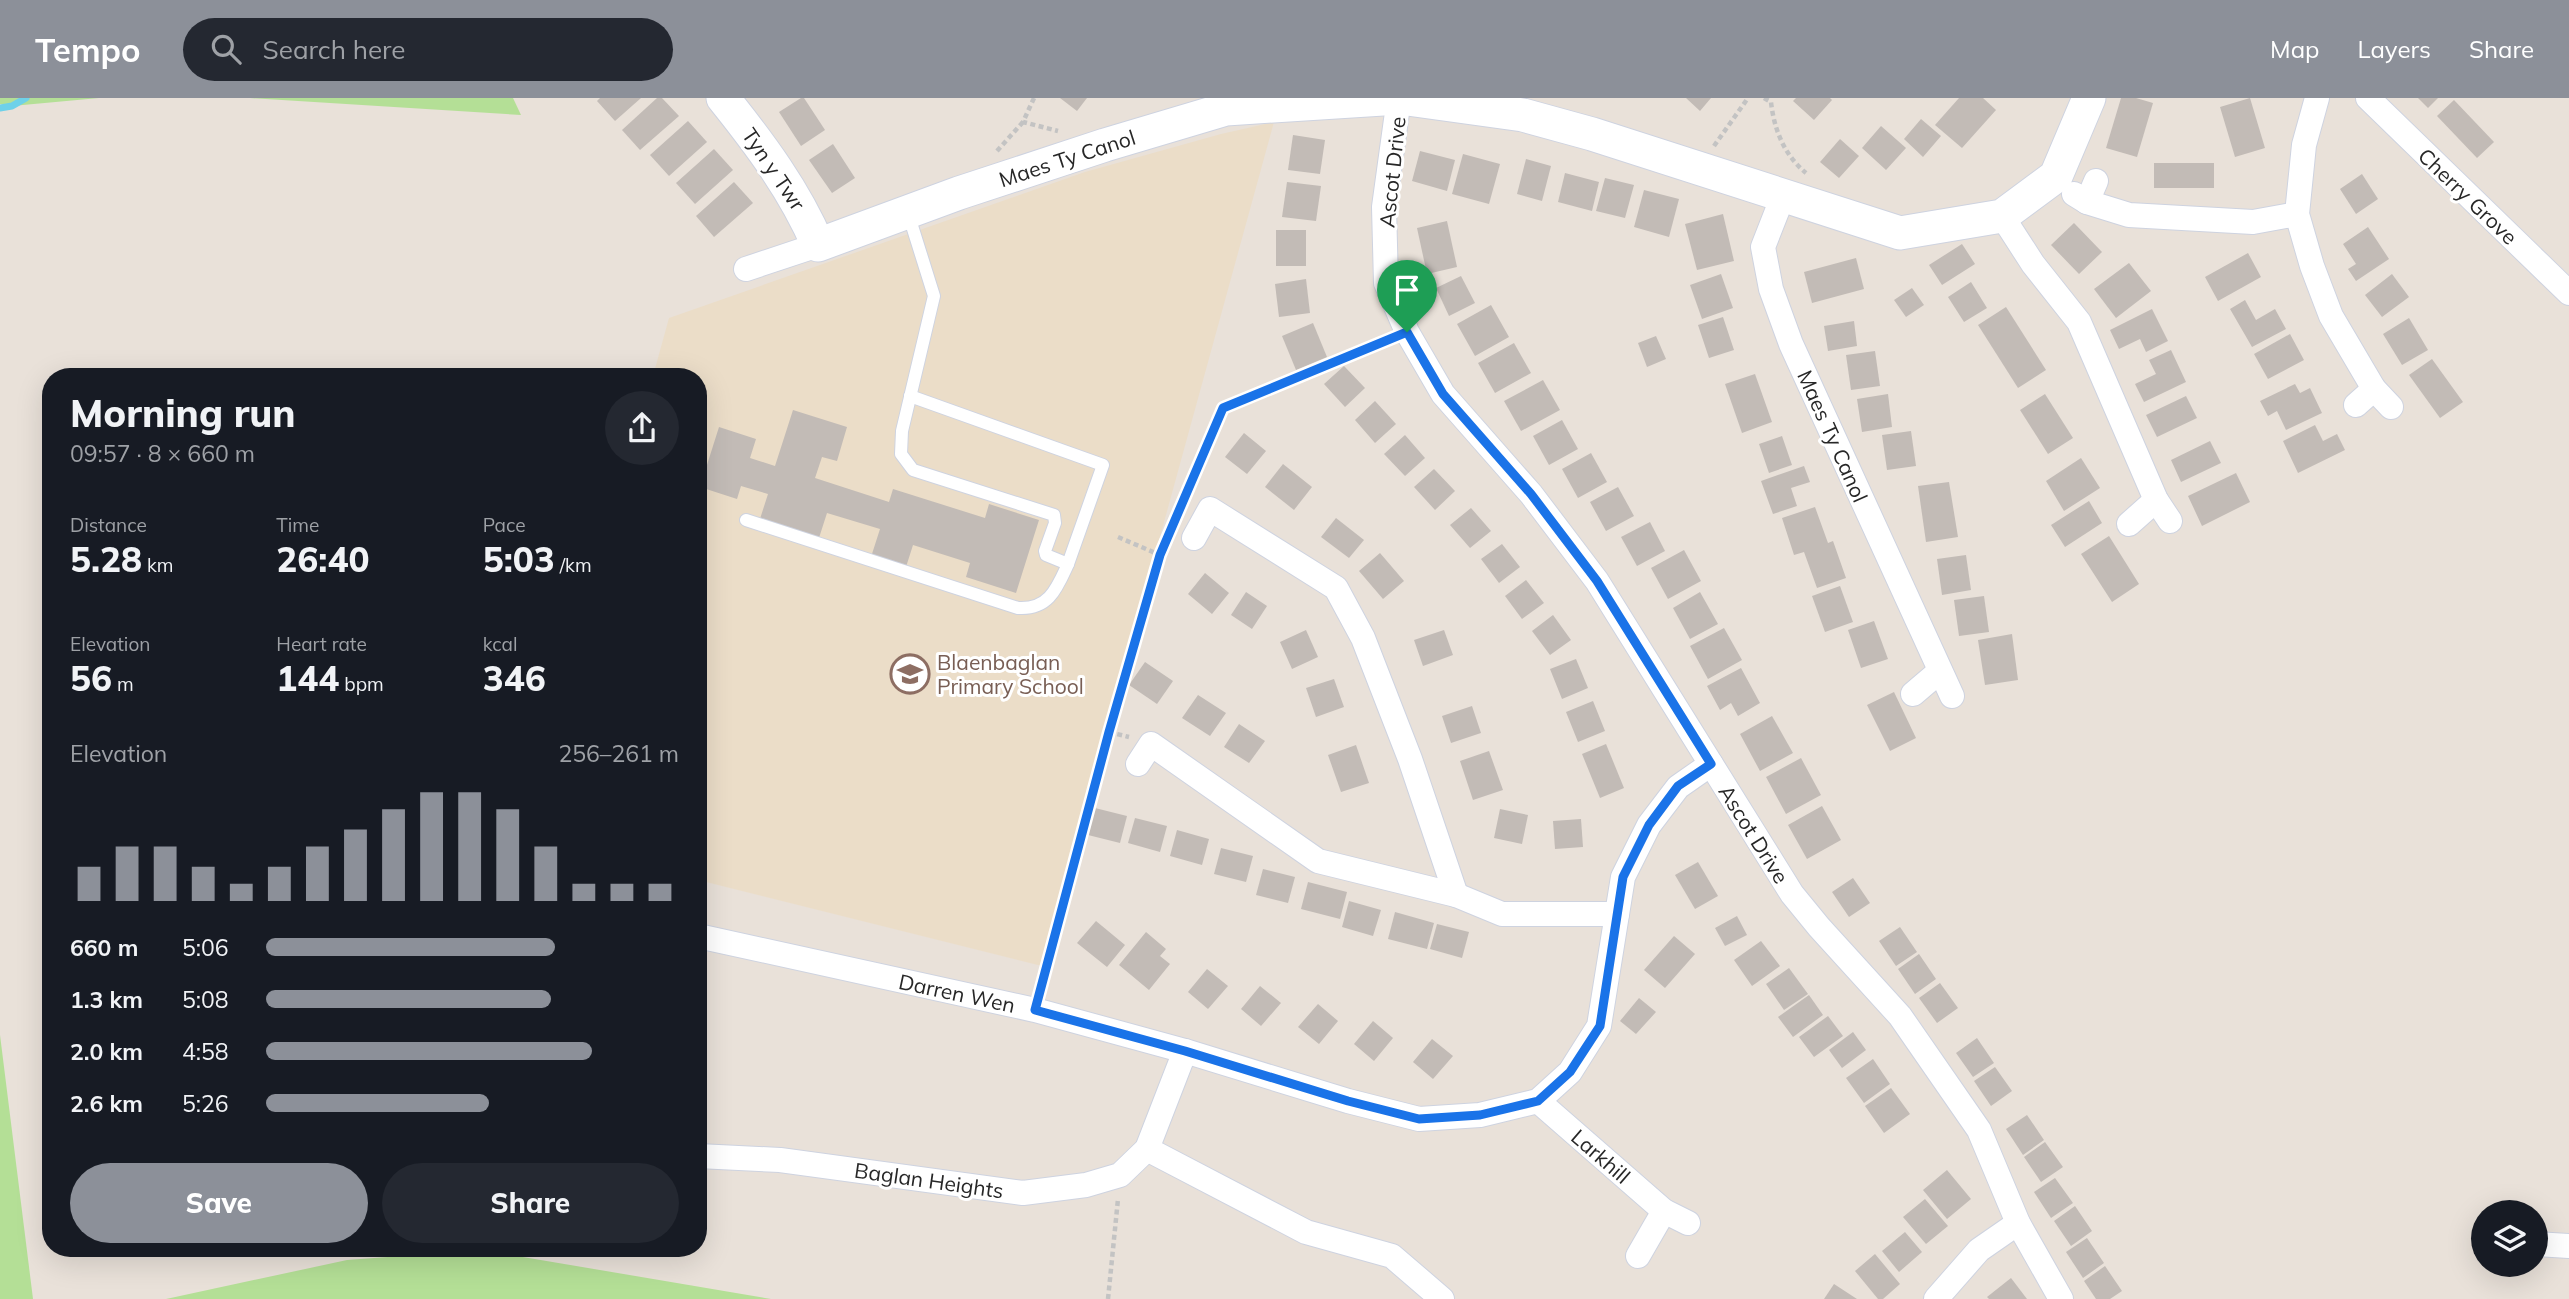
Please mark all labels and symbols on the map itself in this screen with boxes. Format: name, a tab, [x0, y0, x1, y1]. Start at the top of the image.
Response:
street label: Ascot Drive	[1373, 115, 1411, 229]
street label: Tyn y Twr	[737, 123, 811, 216]
street label: Maes Ty Canol	[996, 124, 1138, 192]
street label: Cherry Grove	[2413, 142, 2523, 250]
pin	[1377, 260, 1437, 332]
street label: Maes Ty Canol	[1792, 366, 1874, 506]
place label: Blaenbaglan Primary School	[937, 649, 1084, 699]
school or university icon: Blaenbaglan Primary School	[889, 653, 931, 695]
street label: Ascot Drive	[1713, 780, 1795, 888]
street label: Darren Wen	[896, 968, 1018, 1018]
street label: Larkhill	[1566, 1123, 1636, 1189]
street label: Baglan Heights	[853, 1157, 1005, 1203]

